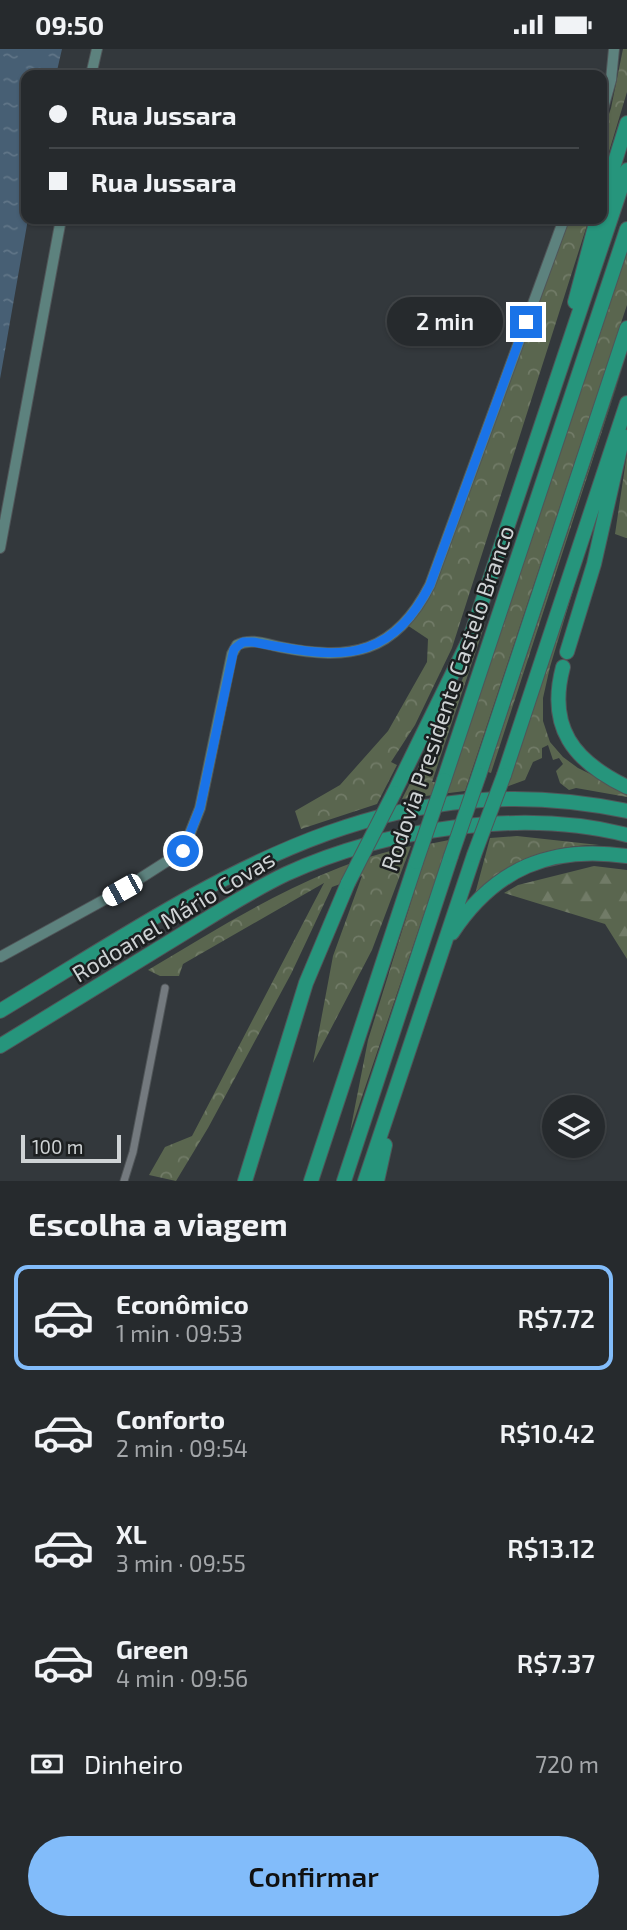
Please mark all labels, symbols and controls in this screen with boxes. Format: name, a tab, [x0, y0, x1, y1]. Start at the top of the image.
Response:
text: 09:50	[35, 9, 104, 40]
text: Rua Jussara	[91, 99, 237, 130]
text: Rua Jussara	[91, 166, 237, 197]
callout: 2 min	[386, 297, 502, 347]
route end	[510, 306, 542, 338]
text: 2 min	[416, 307, 474, 335]
street label: Rodovia Presidente Castelo Branco	[375, 522, 519, 874]
route start	[167, 835, 199, 867]
street label: Rodoanel Mário Covas	[67, 844, 279, 988]
car	[99, 871, 146, 909]
map controls	[542, 1095, 605, 1158]
button: layers	[542, 1095, 605, 1158]
scale bar	[21, 1132, 121, 1164]
text: 100 m	[32, 1135, 83, 1158]
text: Escolha a viagem	[28, 1204, 288, 1242]
icon: car	[32, 1286, 95, 1349]
text: Econômico	[116, 1288, 249, 1319]
text: R$7.72	[517, 1302, 595, 1333]
text: 1 min · 09:53	[116, 1319, 243, 1347]
icon: car	[32, 1401, 95, 1464]
text: Conforto	[116, 1403, 225, 1434]
text: R$10.42	[499, 1417, 595, 1448]
text: 2 min · 09:54	[116, 1434, 248, 1462]
icon: car	[32, 1516, 95, 1579]
text: XL	[116, 1518, 147, 1549]
text: R$13.12	[507, 1532, 595, 1563]
text: 3 min · 09:55	[116, 1549, 246, 1577]
icon: car	[32, 1631, 95, 1694]
text: Green	[116, 1633, 189, 1664]
text: R$7.37	[517, 1647, 595, 1678]
text: 4 min · 09:56	[116, 1664, 248, 1692]
icon: cash	[28, 1745, 66, 1783]
text: Dinheiro	[84, 1748, 183, 1779]
text: 720 m	[535, 1750, 599, 1778]
button: Confirmar	[28, 1836, 599, 1916]

